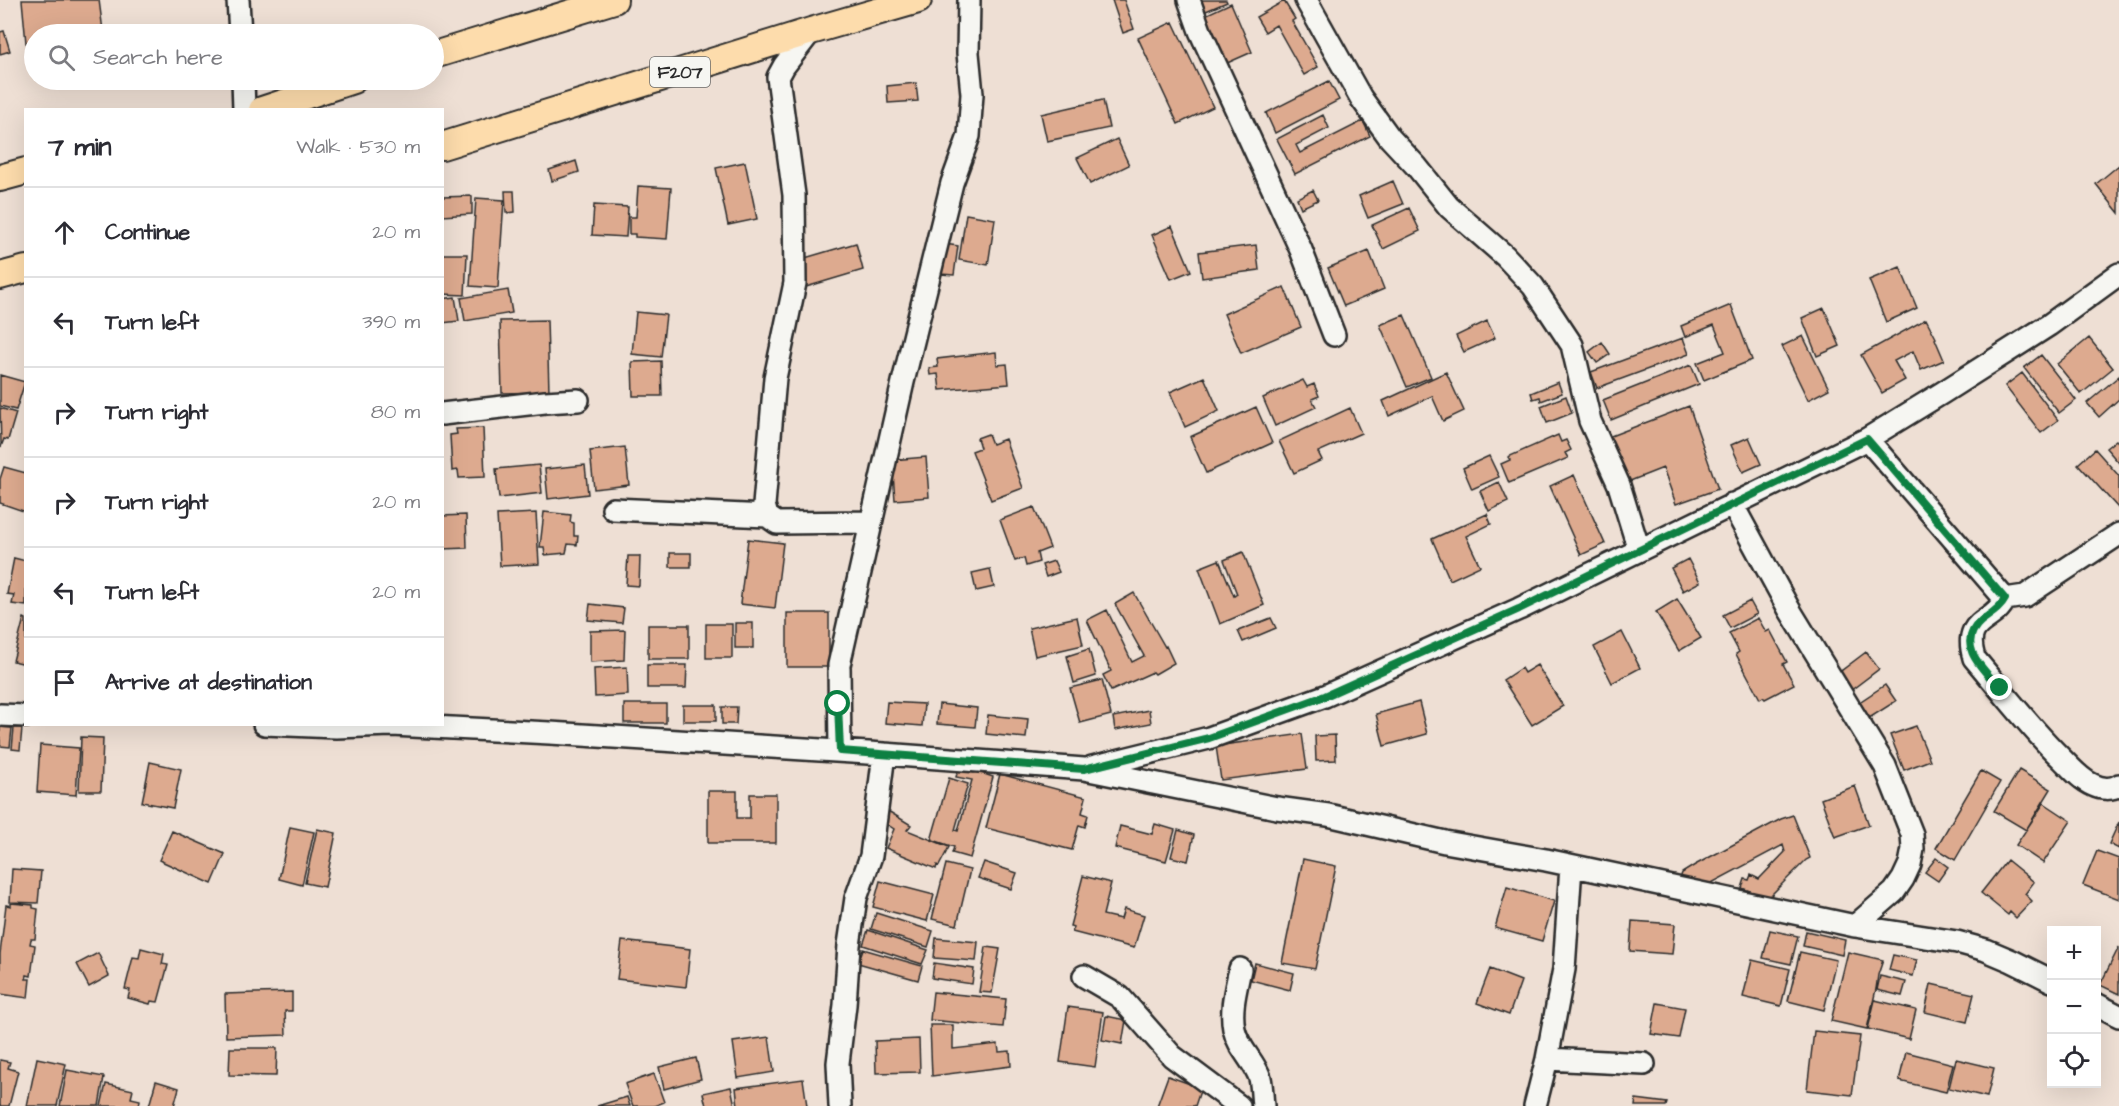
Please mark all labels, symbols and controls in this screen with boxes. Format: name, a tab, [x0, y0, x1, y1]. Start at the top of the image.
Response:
search box	[24, 24, 444, 90]
icon: search	[45, 41, 78, 74]
text: Search here	[93, 42, 223, 73]
road number: F207	[650, 57, 710, 87]
text: 7 min	[48, 129, 112, 165]
text: Walk · 530 m	[296, 133, 420, 161]
icon: ahead	[48, 216, 81, 249]
text: Continue	[105, 217, 190, 248]
text: 20 m	[372, 218, 420, 246]
icon: left	[48, 306, 81, 339]
text: Turn left	[105, 307, 199, 338]
text: 390 m	[362, 308, 420, 336]
icon: right	[48, 396, 81, 429]
text: Turn right	[105, 397, 208, 428]
text: 80 m	[371, 398, 420, 426]
icon: right	[48, 486, 81, 519]
text: Turn right	[105, 487, 208, 518]
text: 20 m	[372, 488, 420, 516]
icon: left	[48, 576, 81, 609]
text: Turn left	[105, 577, 199, 608]
text: 20 m	[372, 578, 420, 606]
icon: arrive	[48, 666, 81, 699]
text: Arrive at destination	[105, 667, 312, 698]
route end	[1986, 674, 2012, 700]
route start	[824, 690, 850, 716]
map controls	[2047, 926, 2101, 1088]
button: +	[2047, 926, 2101, 980]
button: −	[2047, 980, 2101, 1034]
button: locate	[2047, 1034, 2101, 1088]

